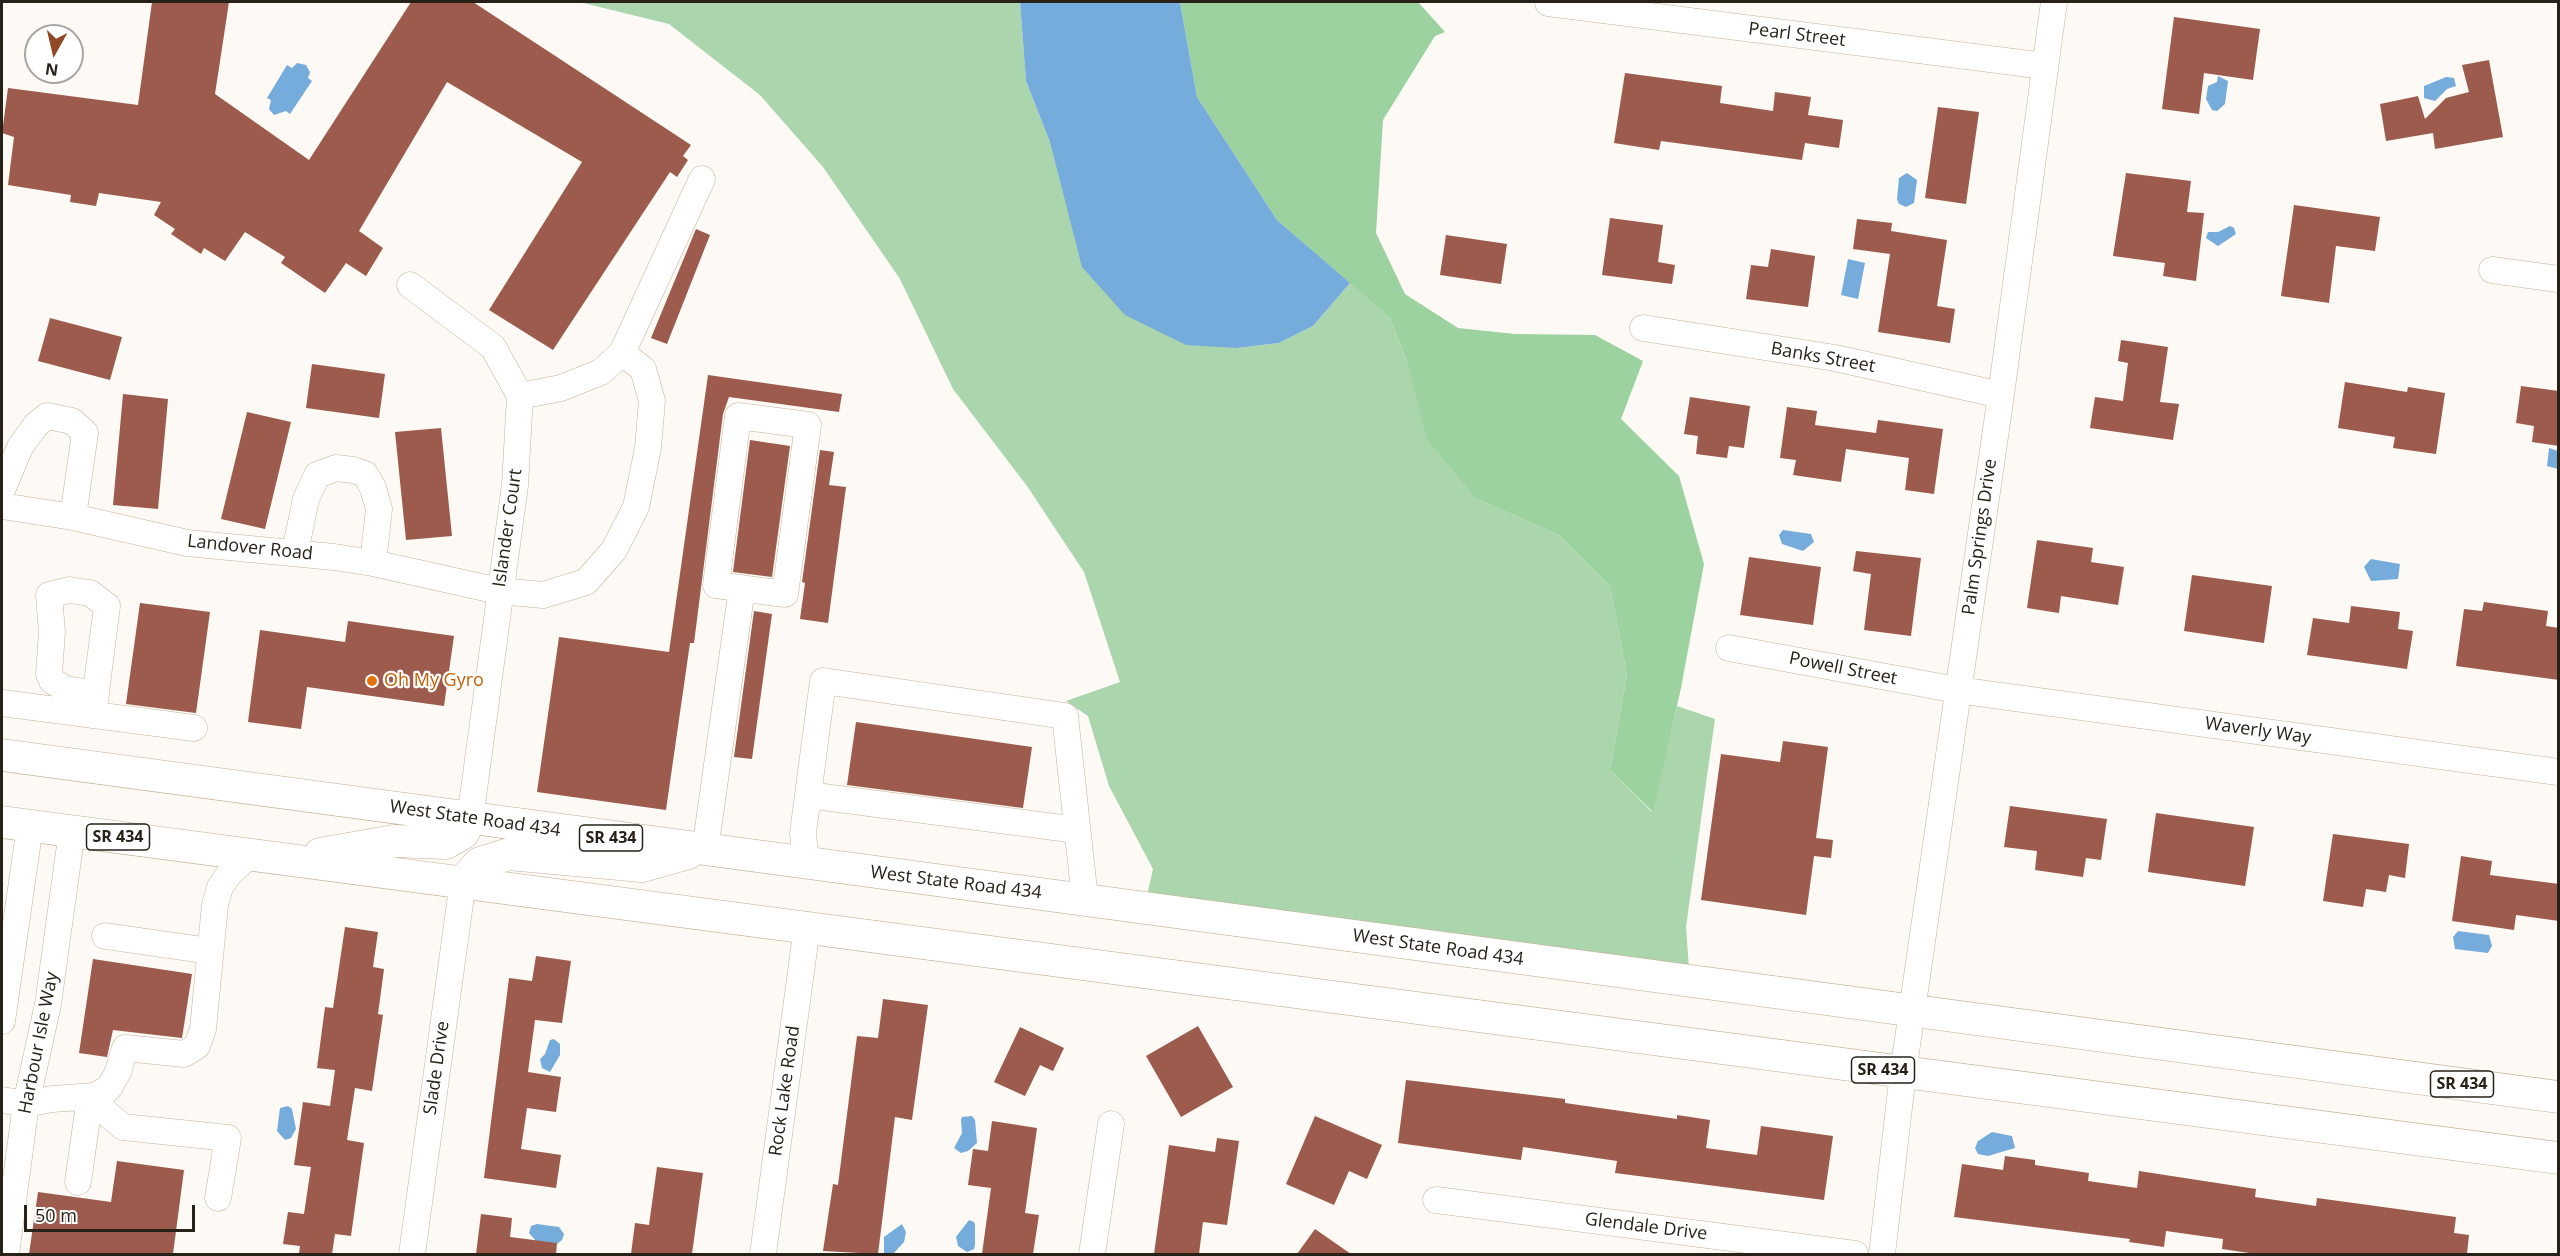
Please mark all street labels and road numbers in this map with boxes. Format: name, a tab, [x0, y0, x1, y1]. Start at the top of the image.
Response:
street label: Pearl Street	[1747, 18, 1847, 52]
street label: Banks Street	[1769, 338, 1877, 378]
street label: Palm Springs Drive	[1958, 457, 2002, 617]
street label: Islander Court	[489, 467, 527, 589]
street label: Landover Road	[186, 531, 314, 565]
street label: Powell Street	[1787, 648, 1899, 690]
street label: Waverly Way	[2204, 713, 2312, 749]
street label: West State Road 434	[388, 796, 562, 842]
road number: SR 434	[86, 824, 150, 850]
road number: SR 434	[580, 825, 642, 851]
street label: West State Road 434	[869, 862, 1043, 904]
street label: West State Road 434	[1351, 925, 1525, 971]
street label: Harbour Isle Way	[15, 970, 63, 1116]
street label: Slade Drive	[420, 1020, 454, 1116]
street label: Rock Lake Road	[765, 1024, 805, 1158]
road number: SR 434	[1852, 1057, 1914, 1083]
road number: SR 434	[2430, 1071, 2494, 1097]
street label: Glendale Drive	[1584, 1209, 1708, 1245]

